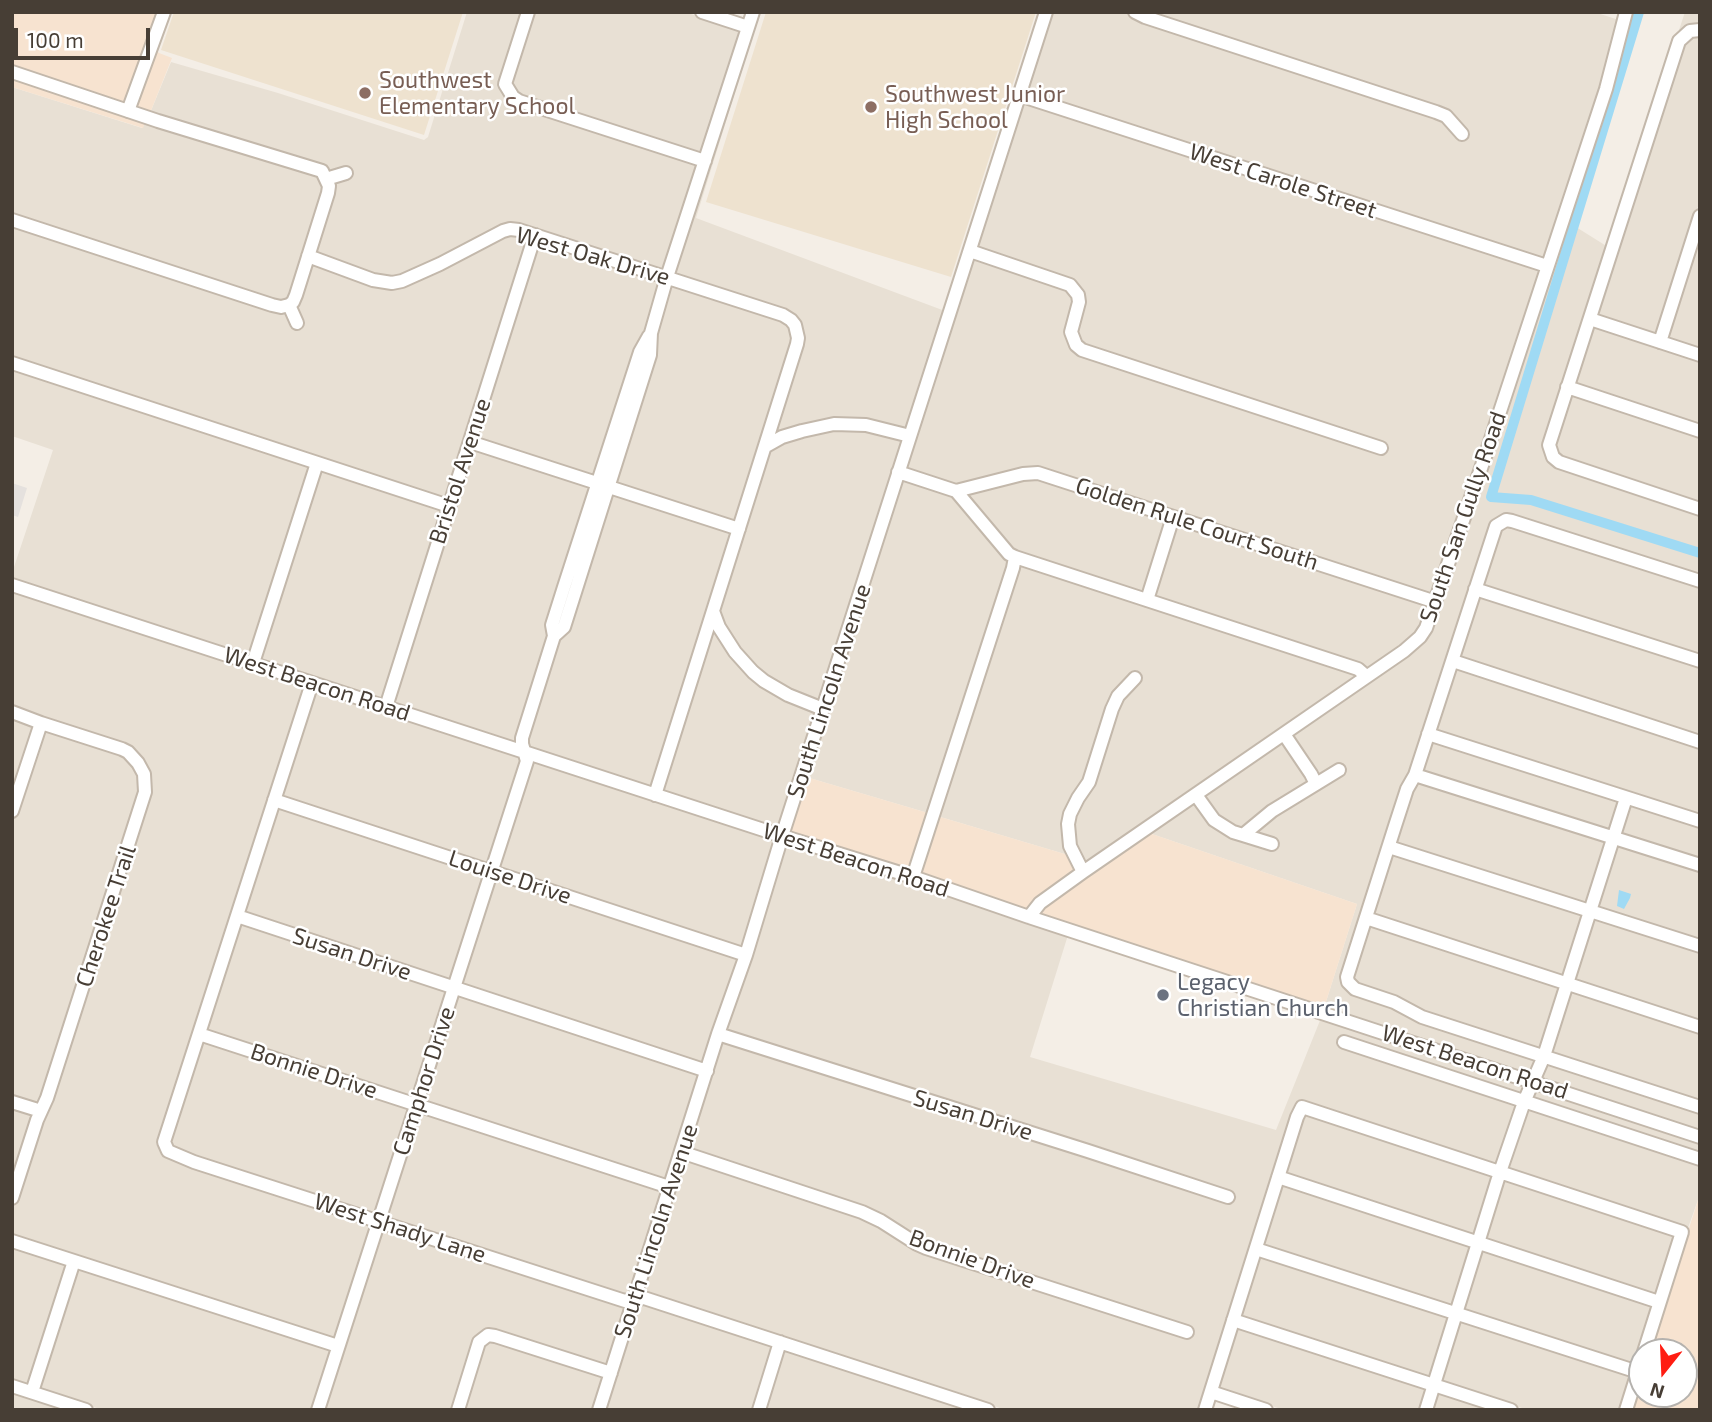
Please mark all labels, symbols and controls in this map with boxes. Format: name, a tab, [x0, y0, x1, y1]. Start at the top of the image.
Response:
scale bar	[18, 14, 154, 58]
text: 100 m	[27, 27, 84, 52]
place label: Southwest Elementary School	[379, 66, 575, 120]
place label: Southwest Junior High School	[885, 80, 1065, 134]
marker: Southwest Elementary School	[357, 85, 373, 101]
marker: Southwest Junior High School	[863, 99, 879, 115]
street label: West Carole Street	[1186, 138, 1380, 224]
street label: West Oak Drive	[513, 221, 673, 291]
street label: Bristol Avenue	[423, 395, 497, 547]
street label: South San Gully Road	[1414, 408, 1512, 626]
street label: Golden Rule Court South	[1072, 472, 1322, 576]
street label: South Lincoln Avenue	[781, 580, 877, 802]
street label: West Beacon Road	[220, 641, 414, 727]
street label: West Beacon Road	[759, 817, 953, 903]
street label: Cherokee Trail	[70, 842, 142, 990]
street label: Louise Drive	[445, 844, 575, 910]
street label: Susan Drive	[289, 922, 415, 986]
place label: Legacy Christian Church	[1177, 968, 1349, 1022]
marker: Legacy Christian Church	[1155, 987, 1171, 1003]
street label: Camphor Drive	[387, 1003, 461, 1159]
street label: West Beacon Road	[1378, 1019, 1572, 1105]
street label: Bonnie Drive	[247, 1038, 381, 1104]
street label: Susan Drive	[910, 1084, 1036, 1146]
street label: South Lincoln Avenue	[608, 1120, 704, 1342]
street label: West Shady Lane	[311, 1187, 489, 1269]
street label: Bonnie Drive	[905, 1223, 1039, 1295]
north arrow	[1628, 1338, 1698, 1408]
text: N	[1647, 1378, 1667, 1405]

